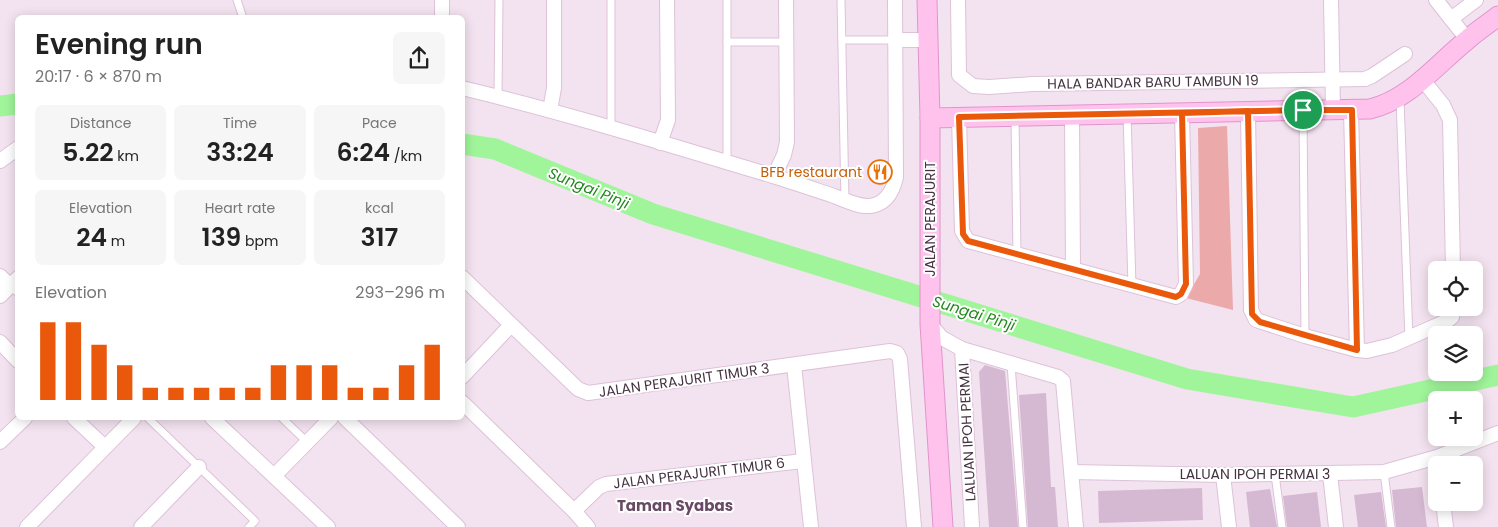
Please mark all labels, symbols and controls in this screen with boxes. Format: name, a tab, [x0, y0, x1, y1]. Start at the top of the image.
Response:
text: Evening run	[35, 25, 203, 64]
button: share	[393, 32, 445, 84]
text: 20:17 · 6 × 870 m	[35, 65, 162, 88]
street label: HALA BANDAR BARU TAMBUN 19	[1047, 70, 1259, 94]
pin	[1282, 89, 1324, 131]
icon: arrive	[1289, 96, 1317, 124]
text: Distance	[70, 113, 131, 133]
text: Time	[223, 113, 257, 133]
text: Pace	[362, 113, 397, 133]
text: 5.22	[62, 135, 114, 170]
text: 33:24	[206, 135, 274, 170]
text: 6:24	[337, 135, 390, 170]
text: km	[114, 146, 139, 166]
text: /km	[390, 146, 422, 166]
restaurant icon: BFB restaurant	[867, 159, 893, 185]
street label: JALAN PERAJURIT	[920, 161, 940, 277]
water label: Sungai Pinji	[545, 162, 633, 214]
place label: BFB restaurant	[761, 162, 862, 182]
text: Elevation	[69, 198, 132, 218]
text: Heart rate	[205, 198, 275, 218]
text: kcal	[365, 198, 394, 218]
text: 24	[76, 220, 107, 255]
text: 139	[202, 220, 241, 255]
text: 317	[360, 220, 398, 255]
text: m	[107, 231, 125, 251]
text: bpm	[241, 231, 278, 251]
map controls	[1428, 261, 1483, 511]
button: locate	[1428, 261, 1483, 316]
text: Elevation	[35, 281, 107, 304]
text: 293–296 m	[355, 281, 445, 304]
water label: Sungai Pinji	[930, 290, 1018, 336]
button: layers	[1428, 326, 1483, 381]
street label: JALAN PERAJURIT TIMUR 3	[597, 358, 771, 402]
street label: LALUAN IPOH PERMAI	[953, 362, 981, 502]
button: +	[1428, 391, 1483, 446]
street label: JALAN PERAJURIT TIMUR 6	[612, 453, 786, 493]
button: −	[1428, 456, 1483, 511]
street label: LALUAN IPOH PERMAI 3	[1180, 464, 1330, 484]
district label: Taman Syabas	[617, 495, 733, 516]

